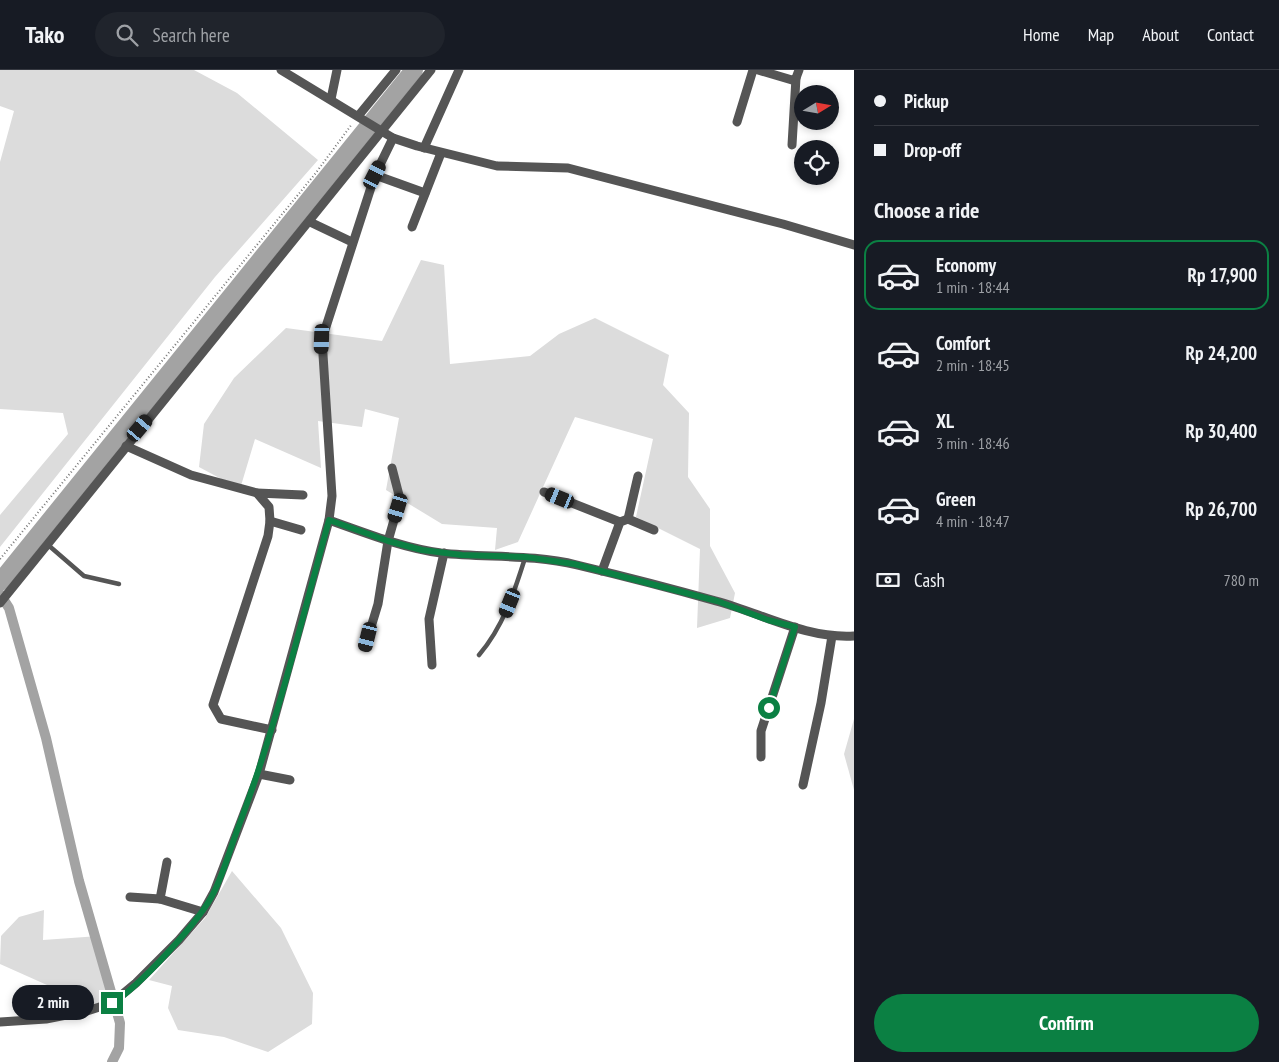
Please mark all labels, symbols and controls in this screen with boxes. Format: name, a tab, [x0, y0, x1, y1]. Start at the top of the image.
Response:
search box	[95, 12, 445, 57]
text: Tako	[25, 19, 65, 50]
icon: search	[113, 21, 141, 49]
text: Search here	[153, 23, 230, 47]
text: Home	[1023, 23, 1060, 46]
text: Map	[1088, 23, 1114, 46]
text: About	[1142, 23, 1179, 46]
text: Contact	[1207, 23, 1254, 46]
north arrow	[794, 85, 839, 130]
map controls	[794, 85, 839, 185]
text: Pickup	[904, 89, 949, 113]
text: Drop-off	[904, 138, 961, 162]
button: locate	[794, 140, 839, 185]
car	[361, 158, 388, 192]
text: Choose a ride	[874, 196, 979, 224]
icon: car	[876, 253, 921, 298]
text: Economy	[936, 253, 996, 277]
text: Rp 17,900	[1187, 263, 1257, 287]
text: 1 min · 18:44	[936, 277, 1010, 297]
car	[313, 324, 330, 354]
icon: car	[876, 331, 921, 376]
text: Comfort	[936, 331, 990, 355]
text: Rp 24,200	[1186, 341, 1257, 365]
text: 2 min · 18:45	[936, 355, 1010, 375]
icon: car	[876, 409, 921, 454]
text: XL	[936, 409, 954, 433]
car	[124, 412, 155, 444]
text: Rp 30,400	[1186, 419, 1257, 443]
text: 3 min · 18:46	[936, 433, 1010, 453]
car	[543, 485, 576, 511]
icon: car	[876, 487, 921, 532]
text: Green	[936, 487, 976, 511]
car	[386, 491, 409, 525]
text: Rp 26,700	[1186, 497, 1257, 521]
text: 4 min · 18:47	[936, 511, 1010, 531]
icon: cash	[874, 566, 902, 594]
text: Cash	[914, 568, 945, 592]
text: 780 m	[1224, 570, 1259, 590]
car	[497, 586, 522, 620]
car	[357, 621, 378, 653]
route start	[758, 697, 780, 719]
callout: 2 min	[12, 986, 94, 1020]
text: 2 min	[37, 992, 69, 1012]
route end	[101, 992, 123, 1014]
button: Confirm	[874, 994, 1259, 1052]

